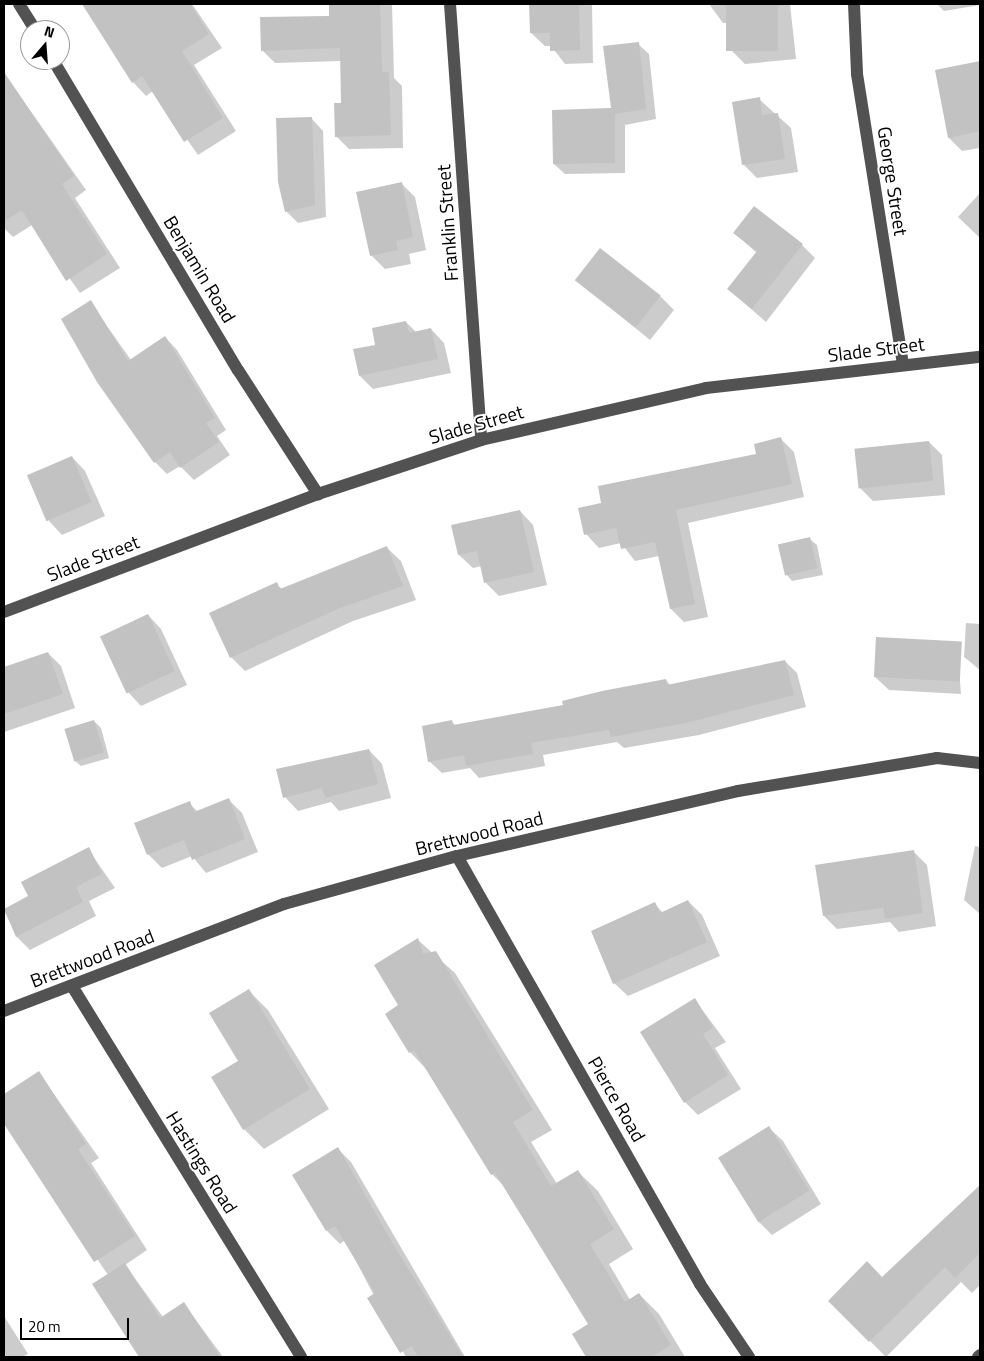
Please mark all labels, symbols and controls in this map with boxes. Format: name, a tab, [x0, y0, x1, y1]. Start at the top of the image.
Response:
north arrow	[20, 20, 70, 70]
text: N	[42, 20, 57, 43]
street label: George Street	[873, 125, 913, 237]
street label: Franklin Street	[432, 164, 462, 282]
street label: Benjamin Road	[159, 211, 241, 327]
street label: Slade Street	[826, 332, 926, 366]
street label: Slade Street	[426, 400, 526, 448]
street label: Slade Street	[44, 530, 142, 586]
street label: Brettwood Road	[413, 806, 545, 860]
street label: Brettwood Road	[27, 924, 157, 992]
street label: Pierce Road	[584, 1052, 650, 1146]
street label: Hastings Road	[162, 1107, 242, 1217]
scale bar	[22, 1308, 131, 1340]
text: 20 m	[28, 1315, 61, 1338]

